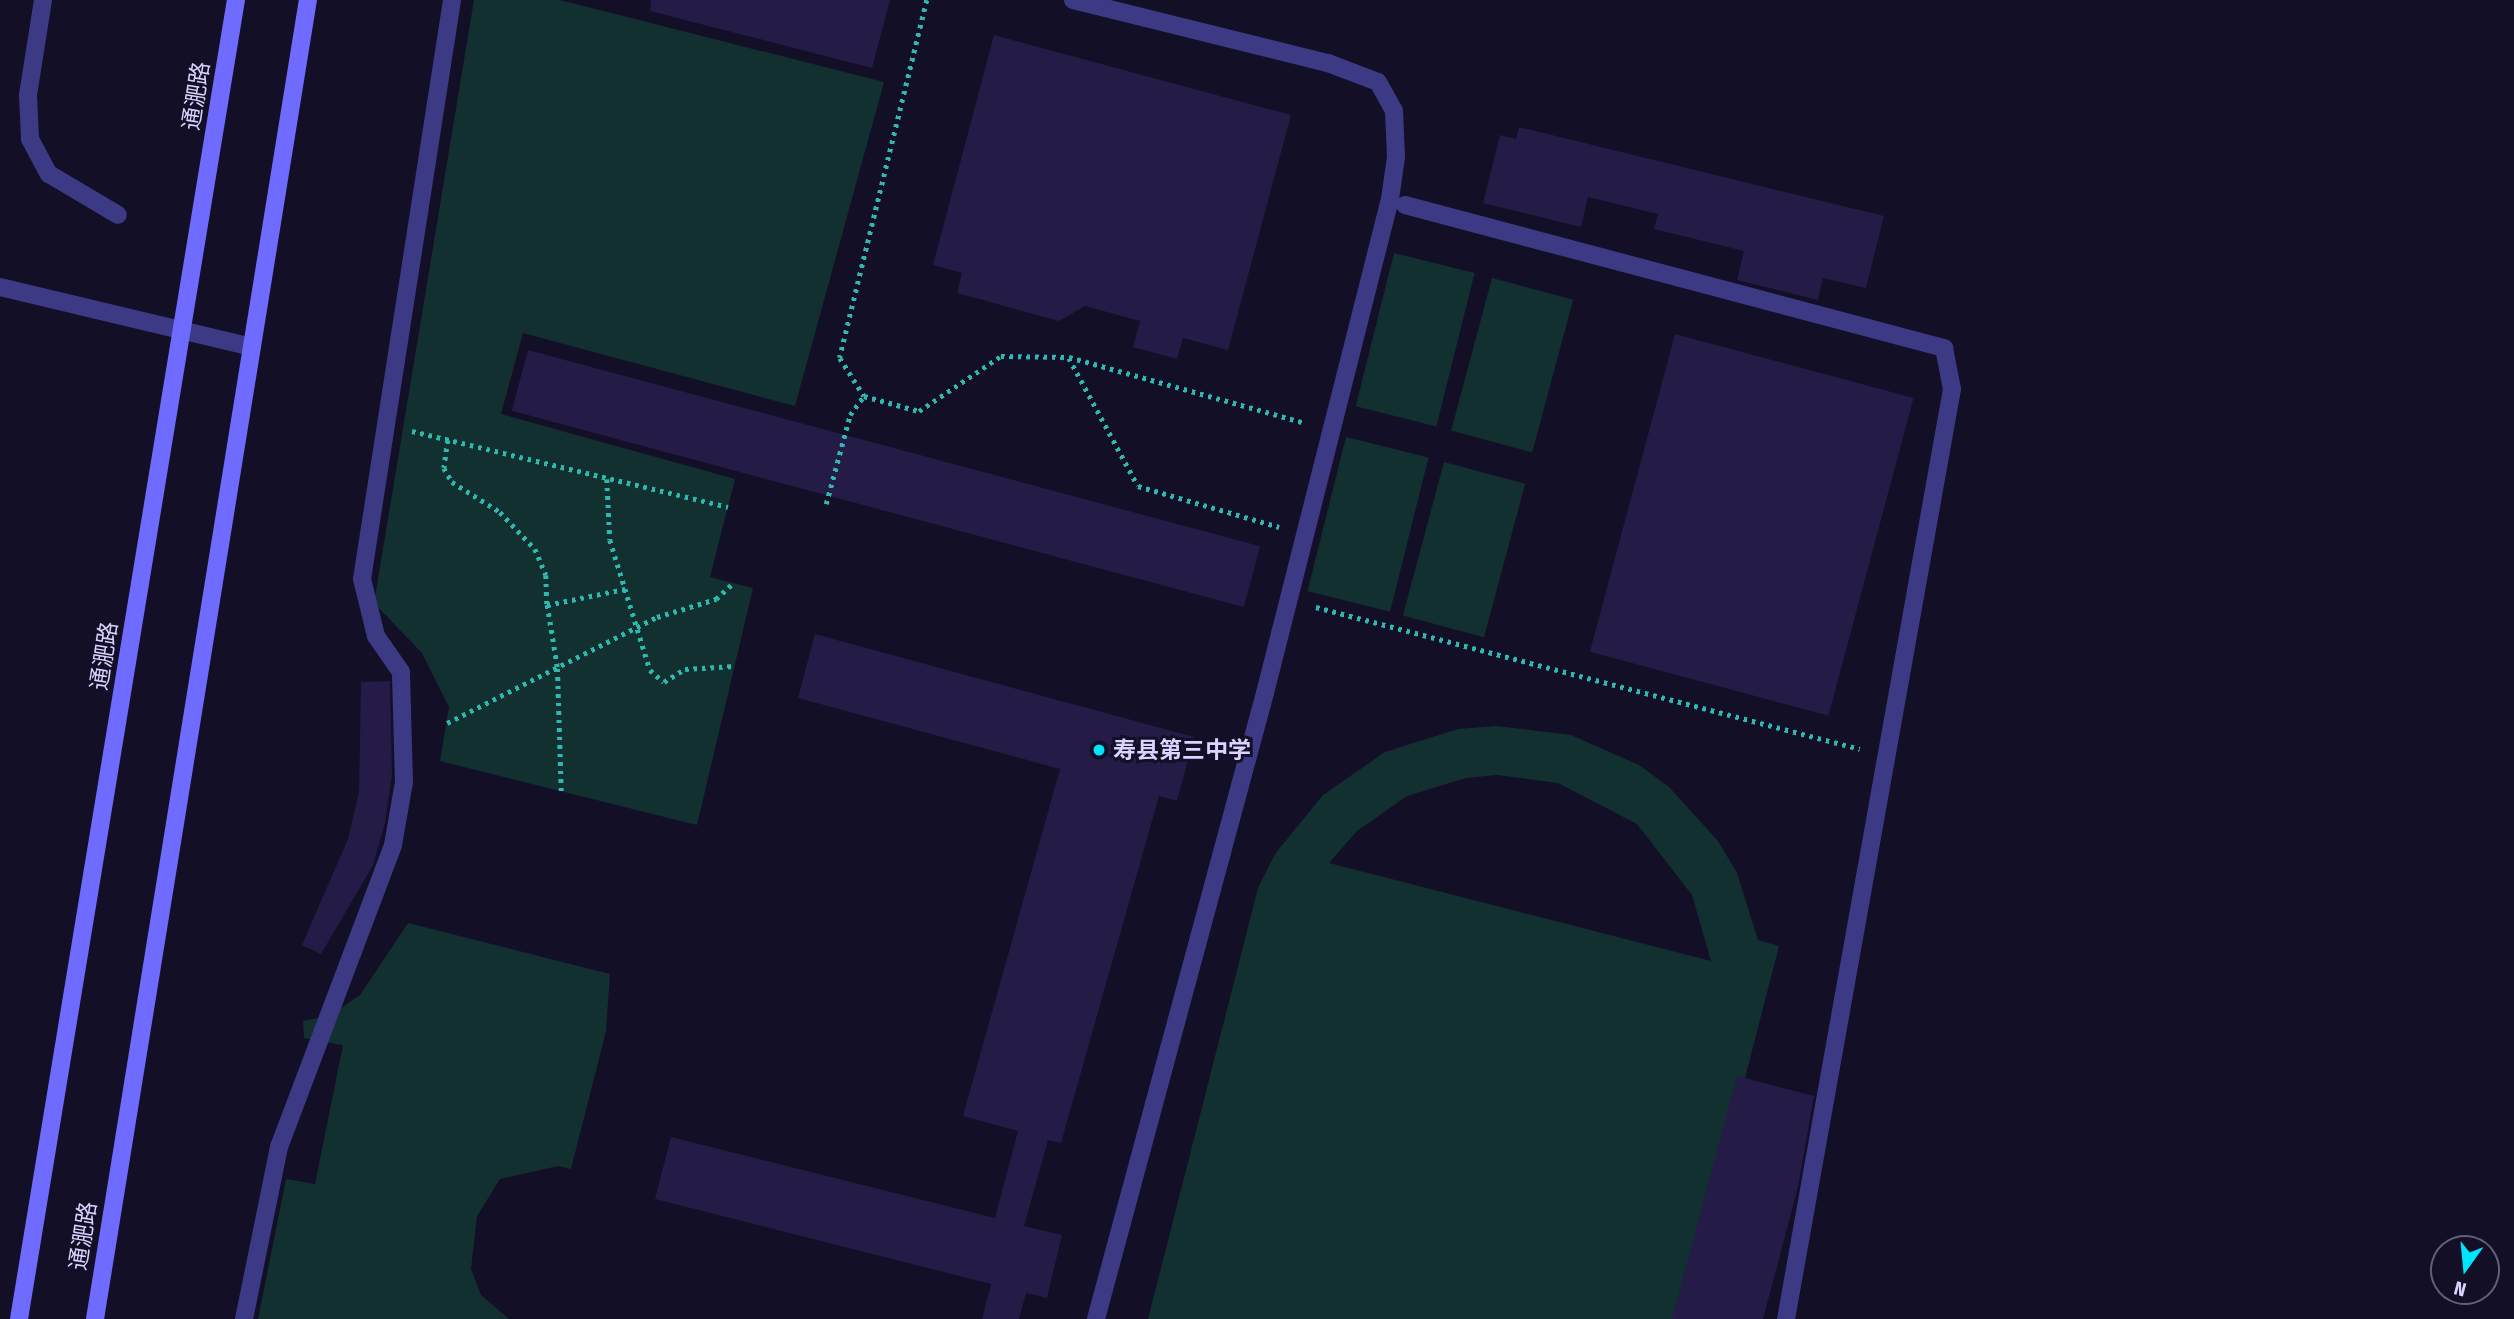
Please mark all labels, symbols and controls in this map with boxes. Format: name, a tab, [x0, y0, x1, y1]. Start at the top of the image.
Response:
street label: 通淝路	[177, 60, 215, 132]
street label: 通淝路	[85, 620, 123, 692]
place label: 寿县第三中学	[1113, 736, 1251, 764]
marker: 寿县第三中学	[1091, 742, 1107, 758]
street label: 通淝路	[64, 1200, 102, 1272]
north arrow	[2430, 1235, 2500, 1305]
text: N	[2451, 1276, 2468, 1301]

